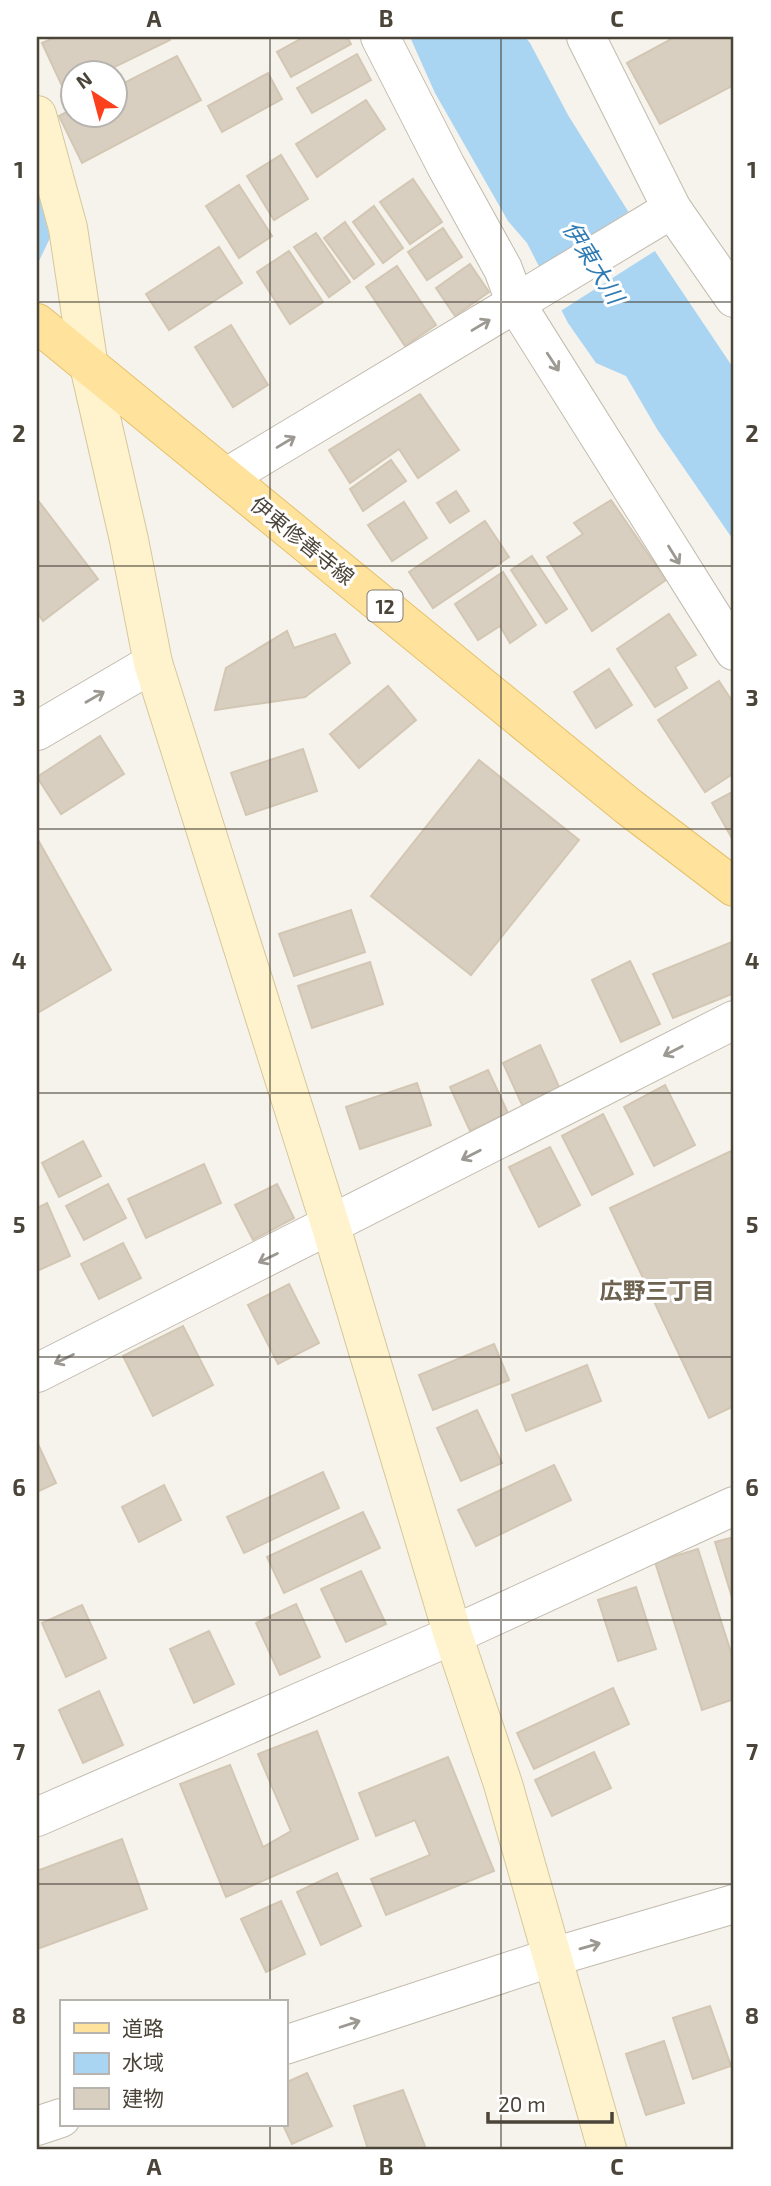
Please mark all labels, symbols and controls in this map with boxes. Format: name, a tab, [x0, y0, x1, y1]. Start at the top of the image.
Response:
text: A	[146, 4, 162, 32]
text: B	[379, 4, 393, 32]
text: C	[610, 4, 624, 32]
north arrow	[60, 60, 130, 130]
text: N	[71, 67, 96, 93]
text: 1	[14, 155, 24, 183]
text: 1	[747, 155, 757, 183]
water label: 伊東大川	[558, 216, 632, 311]
one-way arrow	[471, 318, 491, 332]
one-way arrow	[547, 351, 561, 371]
text: 2	[12, 419, 26, 447]
text: 2	[745, 419, 759, 447]
one-way arrow	[275, 435, 295, 449]
street label: 伊東修善寺線	[246, 491, 360, 589]
one-way arrow	[667, 544, 681, 564]
road number: 12	[368, 590, 402, 622]
text: 3	[12, 683, 26, 711]
text: 3	[745, 683, 759, 711]
one-way arrow	[84, 690, 105, 703]
text: 4	[12, 946, 26, 974]
text: 4	[745, 946, 759, 974]
one-way arrow	[664, 1045, 684, 1059]
one-way arrow	[461, 1149, 482, 1162]
text: 5	[13, 1210, 25, 1238]
text: 5	[746, 1210, 758, 1238]
one-way arrow	[258, 1251, 279, 1265]
district label: 広野三丁目	[600, 1276, 715, 1304]
one-way arrow	[54, 1353, 75, 1367]
text: 6	[12, 1473, 26, 1501]
text: 6	[745, 1473, 759, 1501]
text: 7	[13, 1737, 25, 1765]
text: 7	[746, 1737, 758, 1765]
one-way arrow	[579, 1939, 601, 1952]
legend	[60, 2000, 287, 2126]
text: 8	[12, 2001, 26, 2029]
text: 8	[745, 2001, 759, 2029]
text: 道路	[122, 2015, 164, 2040]
one-way arrow	[339, 2016, 361, 2029]
text: 水域	[122, 2049, 164, 2074]
scale bar	[488, 2081, 612, 2125]
text: 建物	[122, 2085, 164, 2110]
text: 20 m	[498, 2091, 546, 2116]
text: A	[146, 2152, 162, 2180]
text: B	[379, 2152, 393, 2180]
text: C	[610, 2152, 624, 2180]

